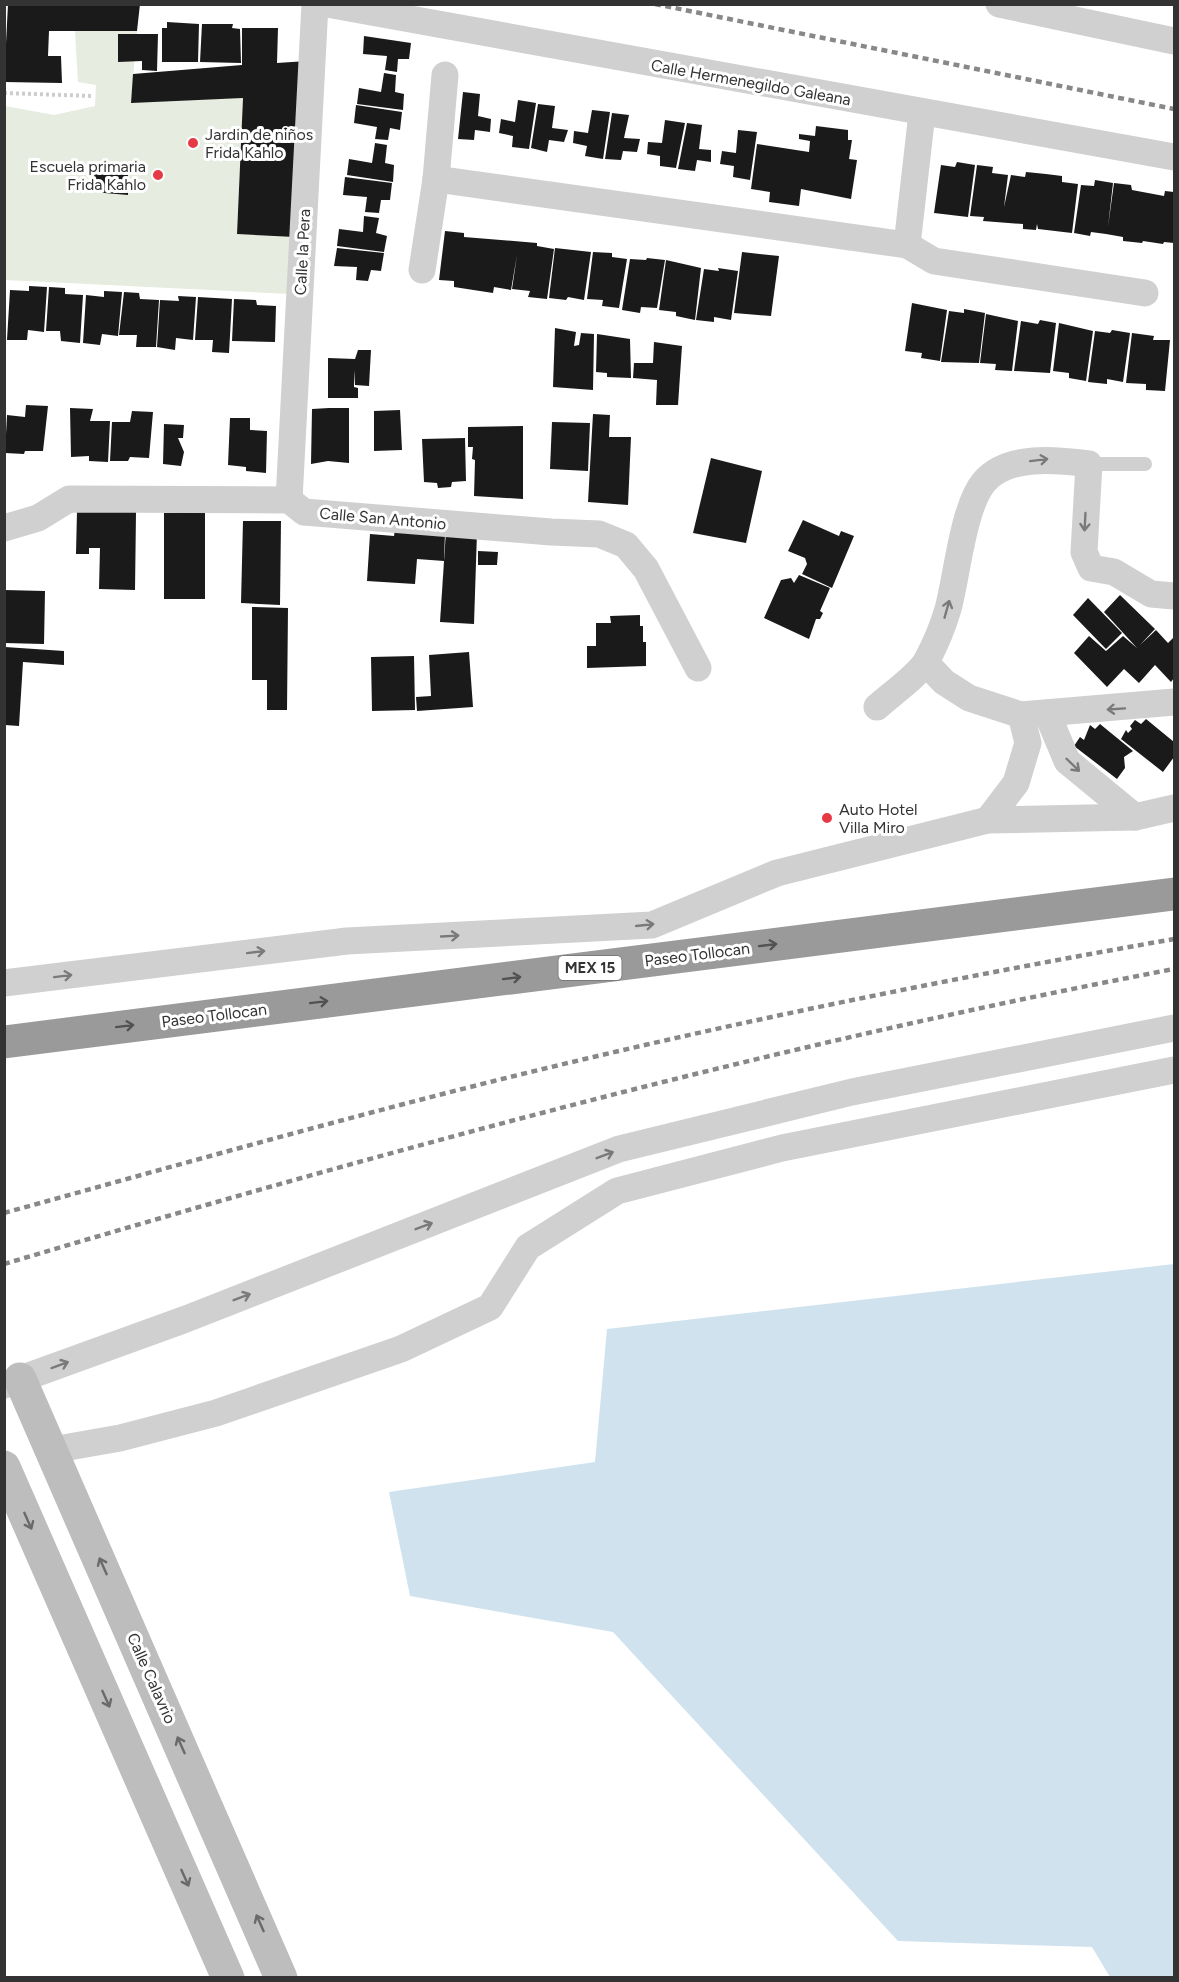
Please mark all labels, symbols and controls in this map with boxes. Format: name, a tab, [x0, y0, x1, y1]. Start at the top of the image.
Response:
street label: Calle Hermenegildo Galeana	[649, 56, 852, 109]
place label: Jardin de niños Frida Kahlo	[205, 125, 313, 162]
marker: Jardin de niños Frida Kahlo	[186, 136, 200, 150]
place label: Escuela primaria Frida Kahlo	[29, 157, 146, 194]
marker: Escuela primaria Frida Kahlo	[151, 168, 165, 182]
street label: Calle la Pera	[291, 208, 314, 296]
one-way arrow	[1029, 455, 1048, 466]
street label: Calle San Antonio	[319, 503, 447, 534]
one-way arrow	[1080, 512, 1091, 531]
one-way arrow	[942, 599, 953, 618]
one-way arrow	[1107, 704, 1127, 715]
one-way arrow	[1065, 757, 1080, 772]
place label: Auto Hotel Villa Miro	[839, 800, 918, 837]
marker: Auto Hotel Villa Miro	[820, 811, 834, 825]
one-way arrow	[635, 919, 654, 930]
one-way arrow	[440, 930, 460, 941]
street label: Paseo Tollocan	[643, 939, 751, 970]
one-way arrow	[758, 940, 777, 951]
one-way arrow	[246, 947, 266, 958]
road number: MEX 15	[558, 956, 622, 980]
one-way arrow	[52, 971, 72, 982]
one-way arrow	[502, 972, 521, 983]
one-way arrow	[308, 996, 328, 1007]
street label: Paseo Tollocan	[160, 1000, 268, 1031]
one-way arrow	[115, 1021, 134, 1032]
one-way arrow	[596, 1149, 614, 1160]
one-way arrow	[414, 1220, 433, 1231]
one-way arrow	[233, 1291, 251, 1302]
one-way arrow	[50, 1358, 68, 1369]
one-way arrow	[23, 1511, 34, 1529]
one-way arrow	[97, 1558, 108, 1576]
street label: Calle Calavrio	[123, 1630, 180, 1727]
one-way arrow	[101, 1690, 113, 1708]
one-way arrow	[175, 1736, 186, 1754]
one-way arrow	[180, 1869, 191, 1887]
one-way arrow	[253, 1915, 265, 1933]

